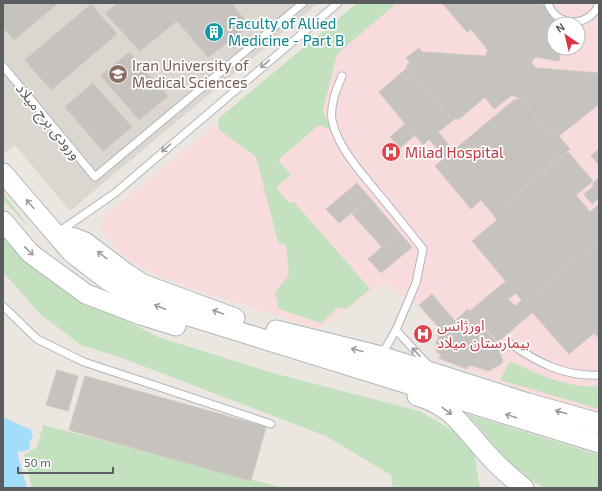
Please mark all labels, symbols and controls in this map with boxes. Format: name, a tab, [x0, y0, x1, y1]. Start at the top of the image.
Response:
place label: Faculty of Allied Medicine - Part B	[228, 14, 344, 49]
north arrow	[546, 16, 586, 56]
text: N	[553, 20, 567, 35]
building icon: Faculty of Allied Medicine - Part B	[203, 21, 225, 43]
place label: Iran University of Medical Sciences	[132, 56, 249, 91]
one-way arrow	[260, 60, 270, 69]
school or university icon: Iran University of Medical Sciences	[107, 63, 129, 85]
street label: ورودی برج میلاد	[10, 79, 85, 165]
hospital icon: Milad Hospital	[380, 141, 402, 163]
place label: Milad Hospital	[405, 143, 504, 161]
one-way arrow	[161, 144, 171, 153]
one-way arrow	[26, 199, 35, 210]
one-way arrow	[24, 246, 34, 255]
one-way arrow	[97, 251, 108, 260]
one-way arrow	[154, 303, 166, 310]
one-way arrow	[213, 307, 225, 315]
place label: اورژانس بیمارستان میلاد	[437, 316, 530, 352]
hospital icon: اورژانس بیمارستان میلاد	[412, 323, 434, 345]
one-way arrow	[351, 346, 364, 353]
one-way arrow	[411, 347, 421, 357]
one-way arrow	[441, 407, 452, 415]
one-way arrow	[555, 408, 568, 416]
one-way arrow	[506, 411, 518, 419]
scale bar	[18, 449, 113, 475]
text: 50 m	[24, 455, 51, 469]

